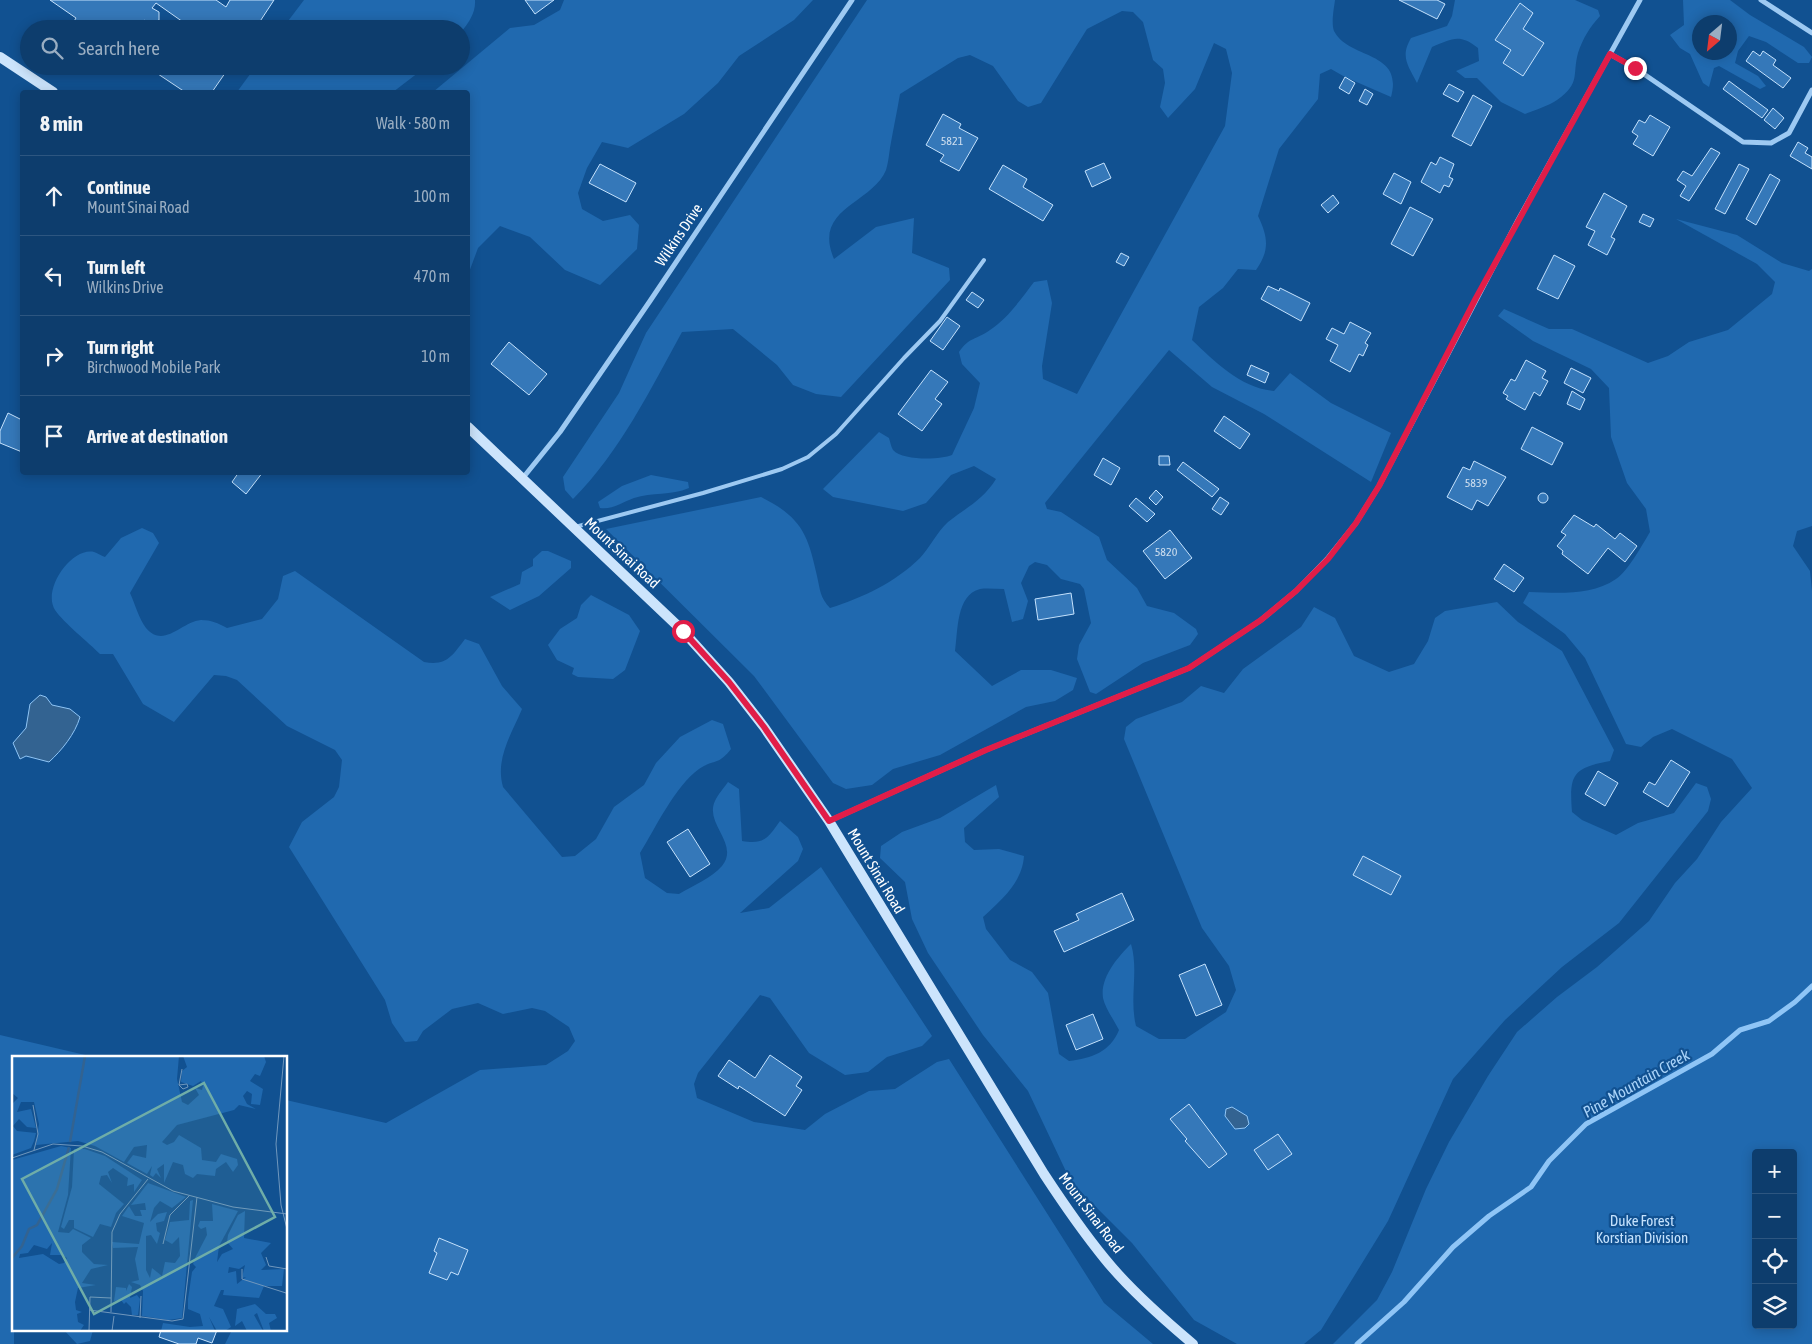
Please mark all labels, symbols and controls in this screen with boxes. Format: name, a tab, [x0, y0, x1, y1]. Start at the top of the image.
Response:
north arrow	[1692, 15, 1737, 60]
search box	[20, 20, 470, 75]
icon: search	[38, 34, 66, 62]
text: Search here	[78, 37, 160, 59]
route end	[1624, 57, 1647, 80]
text: 8 min	[40, 111, 83, 135]
text: Walk · 580 m	[376, 114, 450, 132]
house number: 5821	[941, 134, 964, 148]
text: Continue	[87, 176, 151, 198]
icon: ahead	[40, 182, 68, 210]
text: 100 m	[414, 187, 450, 205]
text: Mount Sinai Road	[87, 198, 190, 216]
street label: Wilkins Drive	[652, 200, 706, 269]
text: Turn left	[87, 256, 145, 278]
icon: left	[40, 262, 68, 290]
text: 470 m	[414, 267, 450, 285]
text: Wilkins Drive	[87, 278, 163, 296]
text: Turn right	[87, 336, 154, 358]
icon: right	[40, 342, 68, 370]
text: 10 m	[421, 347, 450, 365]
text: Birchwood Mobile Park	[87, 358, 221, 376]
icon: arrive	[40, 422, 68, 450]
text: Arrive at destination	[87, 425, 228, 447]
house number: 5839	[1465, 476, 1488, 490]
street label: Mount Sinai Road	[581, 514, 663, 592]
house number: 5820	[1155, 545, 1178, 559]
route start	[672, 620, 695, 643]
street label: Mount Sinai Road	[844, 825, 908, 916]
water label: Pine Mountain Creek	[1579, 1045, 1693, 1121]
inset map	[12, 1056, 288, 1332]
map controls	[1752, 1149, 1797, 1329]
button: +	[1752, 1149, 1797, 1194]
street label: Mount Sinai Road	[1056, 1169, 1127, 1256]
button: −	[1752, 1194, 1797, 1239]
park label: Duke Forest Korstian Division	[1596, 1212, 1688, 1246]
button: locate	[1752, 1239, 1797, 1284]
button: layers	[1752, 1284, 1797, 1329]

